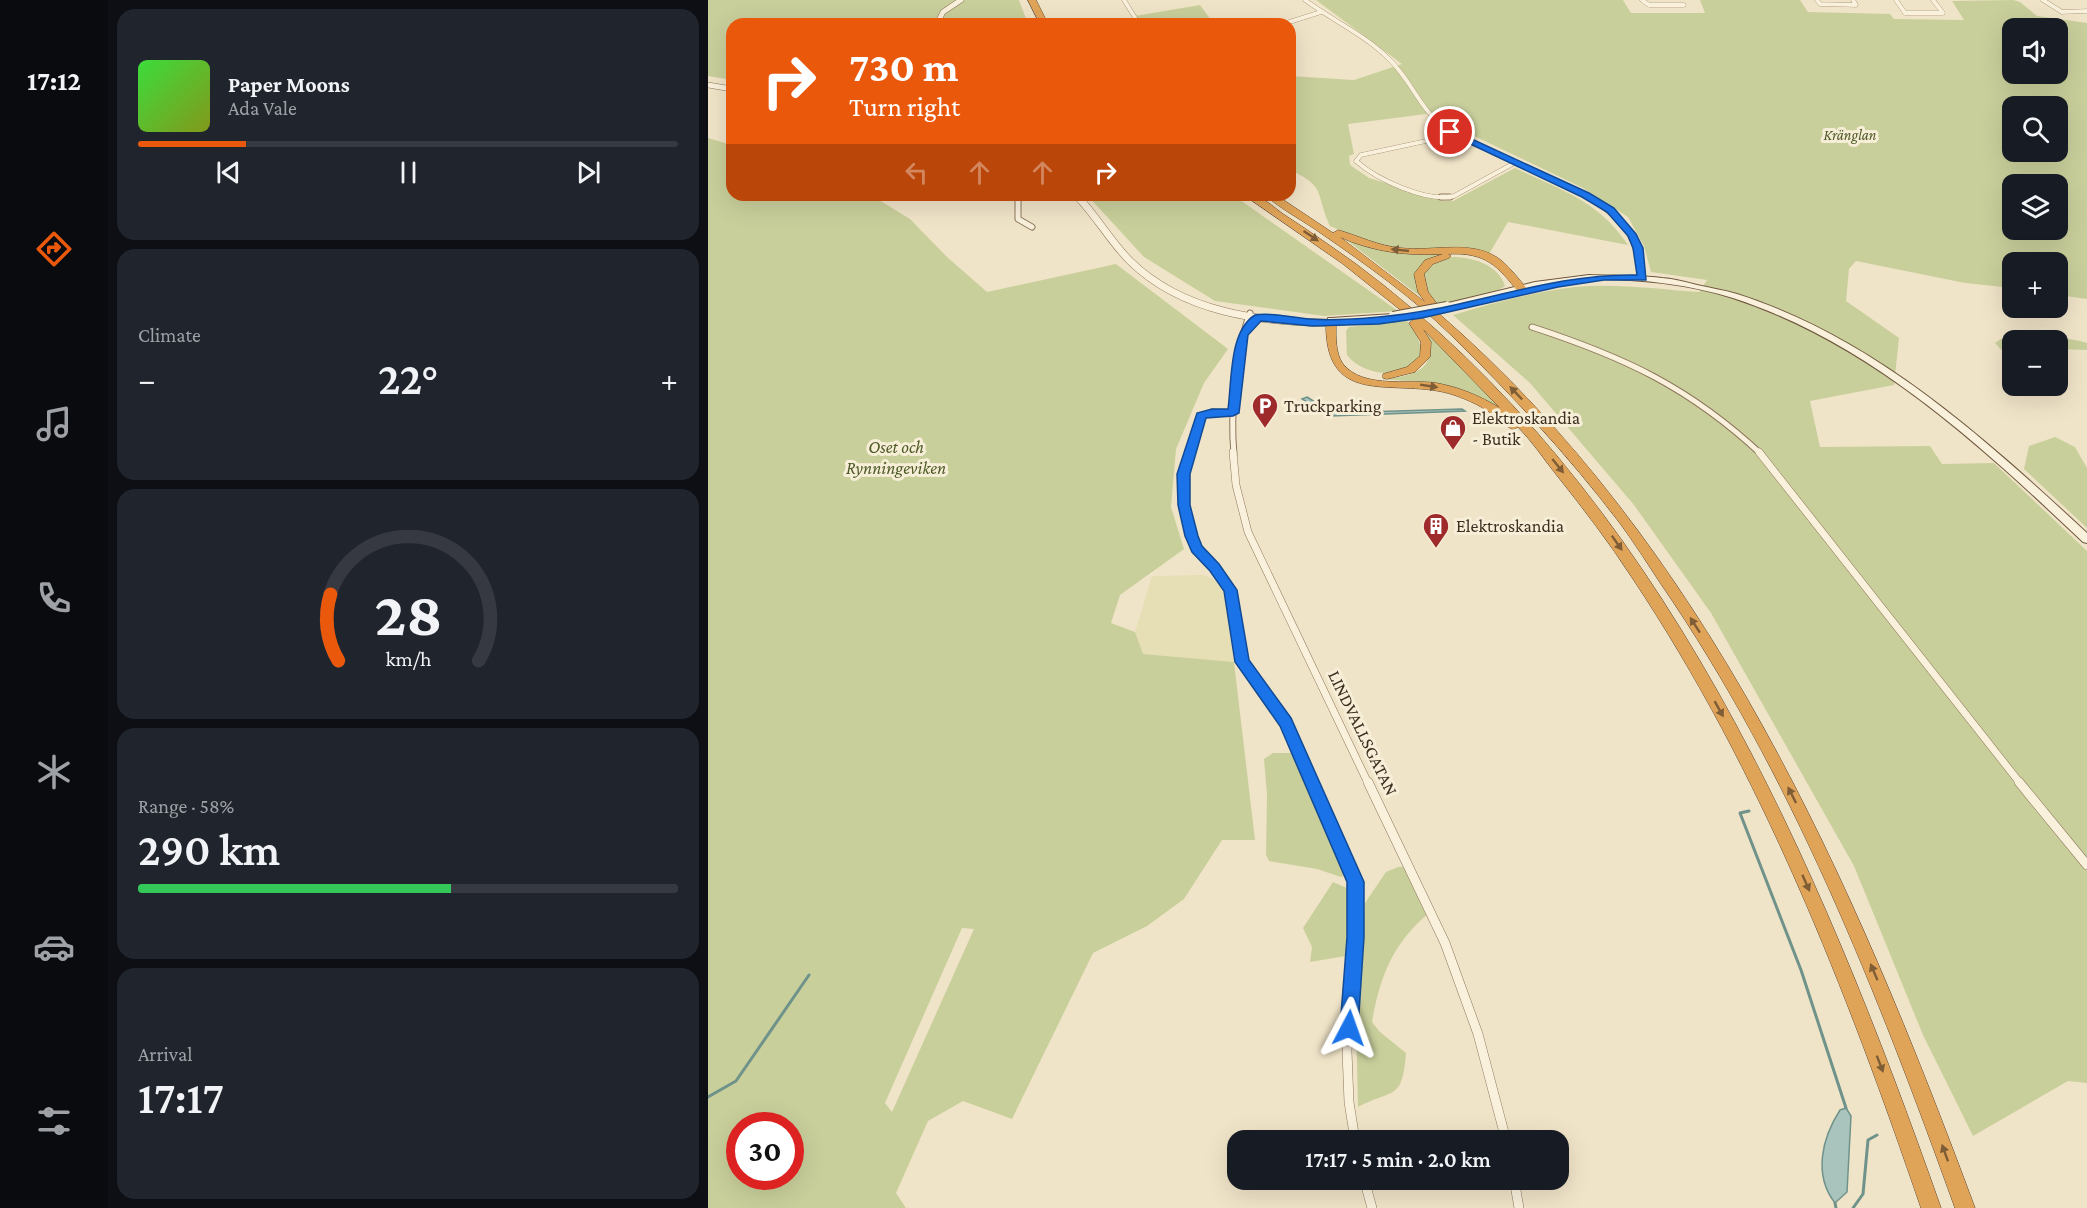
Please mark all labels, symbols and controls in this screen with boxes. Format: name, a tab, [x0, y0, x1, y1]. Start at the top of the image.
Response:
map controls	[2002, 18, 2068, 396]
button: sound	[2002, 18, 2068, 84]
icon: right	[750, 42, 828, 120]
text: 730 m	[849, 43, 959, 90]
text: 17:12	[27, 66, 81, 96]
text: Paper Moons	[228, 72, 350, 97]
text: Turn right	[849, 92, 960, 122]
button: search	[2002, 96, 2068, 162]
text: Ada Vale	[228, 97, 297, 119]
pin	[1424, 106, 1475, 157]
icon: arrive	[1433, 115, 1466, 148]
park label: Kränglan	[1824, 127, 1877, 144]
icon: previous	[212, 156, 245, 189]
icon: pause	[392, 156, 425, 189]
icon: next	[572, 156, 605, 189]
icon: left	[900, 156, 933, 189]
icon: ahead	[963, 156, 996, 189]
icon: ahead	[1026, 156, 1059, 189]
icon: right	[1089, 156, 1122, 189]
button: layers	[2002, 174, 2068, 240]
icon: directions	[33, 228, 75, 270]
one-way arrow	[1303, 230, 1319, 241]
one-way arrow	[1391, 245, 1410, 255]
button: +	[2002, 252, 2068, 318]
text: Climate	[138, 324, 201, 346]
button: −	[2002, 330, 2068, 396]
text: 22°	[378, 354, 438, 404]
text: −	[138, 361, 155, 398]
text: +	[661, 361, 678, 398]
one-way arrow	[1420, 381, 1439, 390]
one-way arrow	[1510, 387, 1524, 401]
parking icon: Truckparking	[1250, 391, 1280, 429]
place label: Truckparking	[1284, 396, 1382, 416]
icon: music	[33, 403, 75, 445]
place label: Elektroskandia - Butik	[1472, 408, 1580, 449]
shop icon: Elektroskandia - Butik	[1438, 413, 1468, 451]
park label: Oset och Rynningeviken	[846, 437, 946, 478]
one-way arrow	[1551, 458, 1564, 474]
building icon: Elektroskandia	[1421, 511, 1451, 549]
place label: Elektroskandia	[1456, 516, 1564, 536]
one-way arrow	[1611, 535, 1623, 551]
icon: phone	[33, 577, 75, 619]
text: 28	[374, 579, 442, 648]
one-way arrow	[1690, 617, 1701, 633]
text: km/h	[385, 647, 432, 671]
street label: LINDVALLSGATAN	[1324, 667, 1402, 799]
one-way arrow	[1714, 700, 1724, 717]
icon: climate	[33, 751, 75, 793]
one-way arrow	[1787, 786, 1796, 803]
text: Range · 58%	[138, 795, 234, 817]
text: 290 km	[138, 825, 280, 875]
one-way arrow	[1801, 875, 1811, 893]
icon: car	[33, 926, 75, 968]
one-way arrow	[1869, 962, 1879, 980]
position arrow	[1317, 996, 1381, 1060]
text: Arrival	[138, 1043, 192, 1065]
one-way arrow	[1875, 1055, 1885, 1073]
text: 17:17	[138, 1073, 224, 1123]
icon: filters	[33, 1100, 75, 1142]
speed limit sign: 30	[726, 1112, 804, 1190]
one-way arrow	[1940, 1144, 1950, 1162]
text: 17:17 · 5 min · 2.0 km	[1305, 1147, 1491, 1172]

